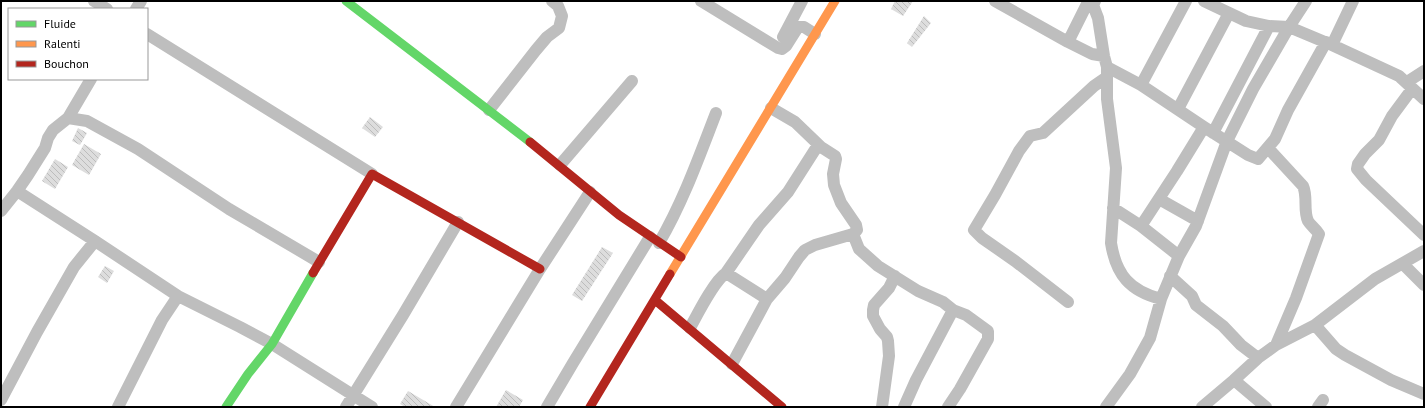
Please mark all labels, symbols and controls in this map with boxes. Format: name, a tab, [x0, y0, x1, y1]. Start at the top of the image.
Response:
legend	[8, 8, 148, 80]
text: Fluide	[44, 16, 76, 31]
text: Ralenti	[44, 36, 80, 51]
text: Bouchon	[44, 56, 89, 71]

